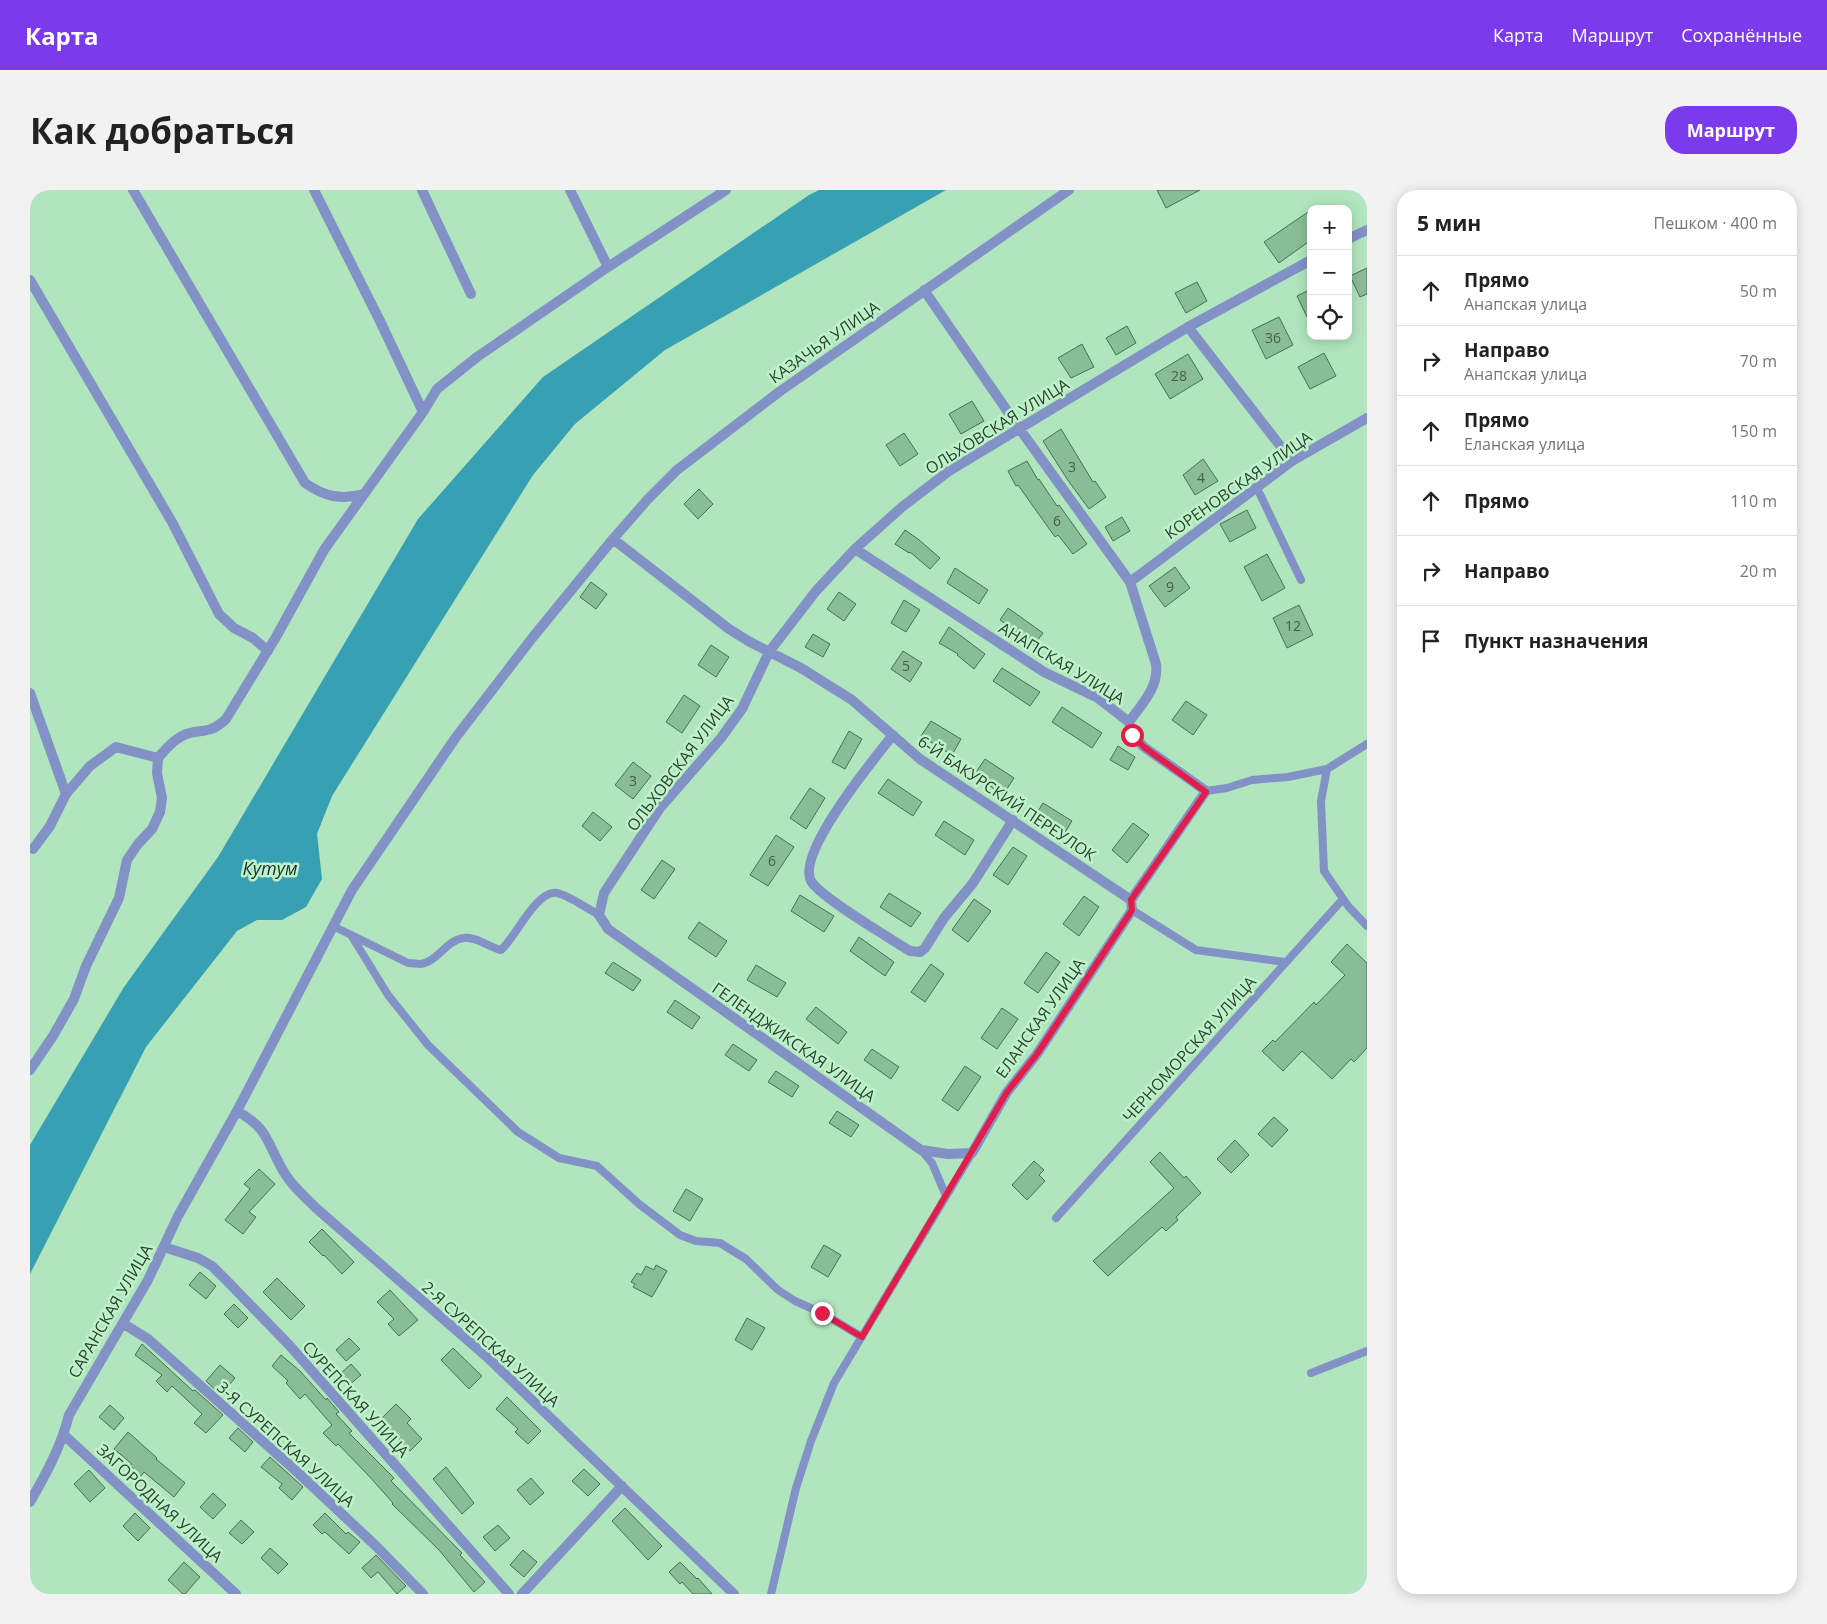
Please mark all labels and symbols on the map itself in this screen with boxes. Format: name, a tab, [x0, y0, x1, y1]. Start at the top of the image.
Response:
street label: КАЗАЧЬЯ УЛИЦА	[764, 295, 884, 388]
house number: 36	[1265, 328, 1281, 347]
house number: 28	[1171, 366, 1187, 385]
street label: ОЛЬХОВСКАЯ УЛИЦА	[921, 372, 1074, 479]
street label: КОРЕНОВСКАЯ УЛИЦА	[1160, 425, 1317, 544]
house number: 3	[1068, 457, 1076, 476]
house number: 4	[1197, 468, 1205, 487]
house number: 6	[1053, 511, 1061, 530]
house number: 9	[1166, 577, 1174, 596]
house number: 12	[1285, 616, 1301, 635]
street label: АНАПСКАЯ УЛИЦА	[995, 617, 1130, 710]
house number: 5	[902, 656, 910, 675]
street label: ОЛЬХОВСКАЯ УЛИЦА	[621, 690, 739, 836]
route start	[1121, 724, 1144, 747]
street label: 6-Й БАКУРСКИЙ ПЕРЕУЛОК	[914, 730, 1101, 866]
house number: 3	[629, 771, 637, 790]
house number: 6	[768, 851, 776, 870]
water label: Кутум	[243, 856, 297, 880]
street label: ЕЛАНСКАЯ УЛИЦА	[990, 953, 1090, 1082]
street label: ЧЕРНОМОРСКАЯ УЛИЦА	[1117, 970, 1261, 1127]
street label: ГЕЛЕНДЖИКСКАЯ УЛИЦА	[708, 977, 881, 1107]
street label: САРАНСКАЯ УЛИЦА	[63, 1239, 158, 1382]
street label: 2-Я СУРЕПСКАЯ УЛИЦА	[417, 1276, 565, 1412]
route end	[811, 1302, 834, 1325]
street label: СУРЕПСКАЯ УЛИЦА	[298, 1336, 415, 1463]
street label: 3-Я СУРЕПСКАЯ УЛИЦА	[212, 1376, 360, 1512]
street label: ЗАГОРОДНАЯ УЛИЦА	[92, 1439, 228, 1568]

